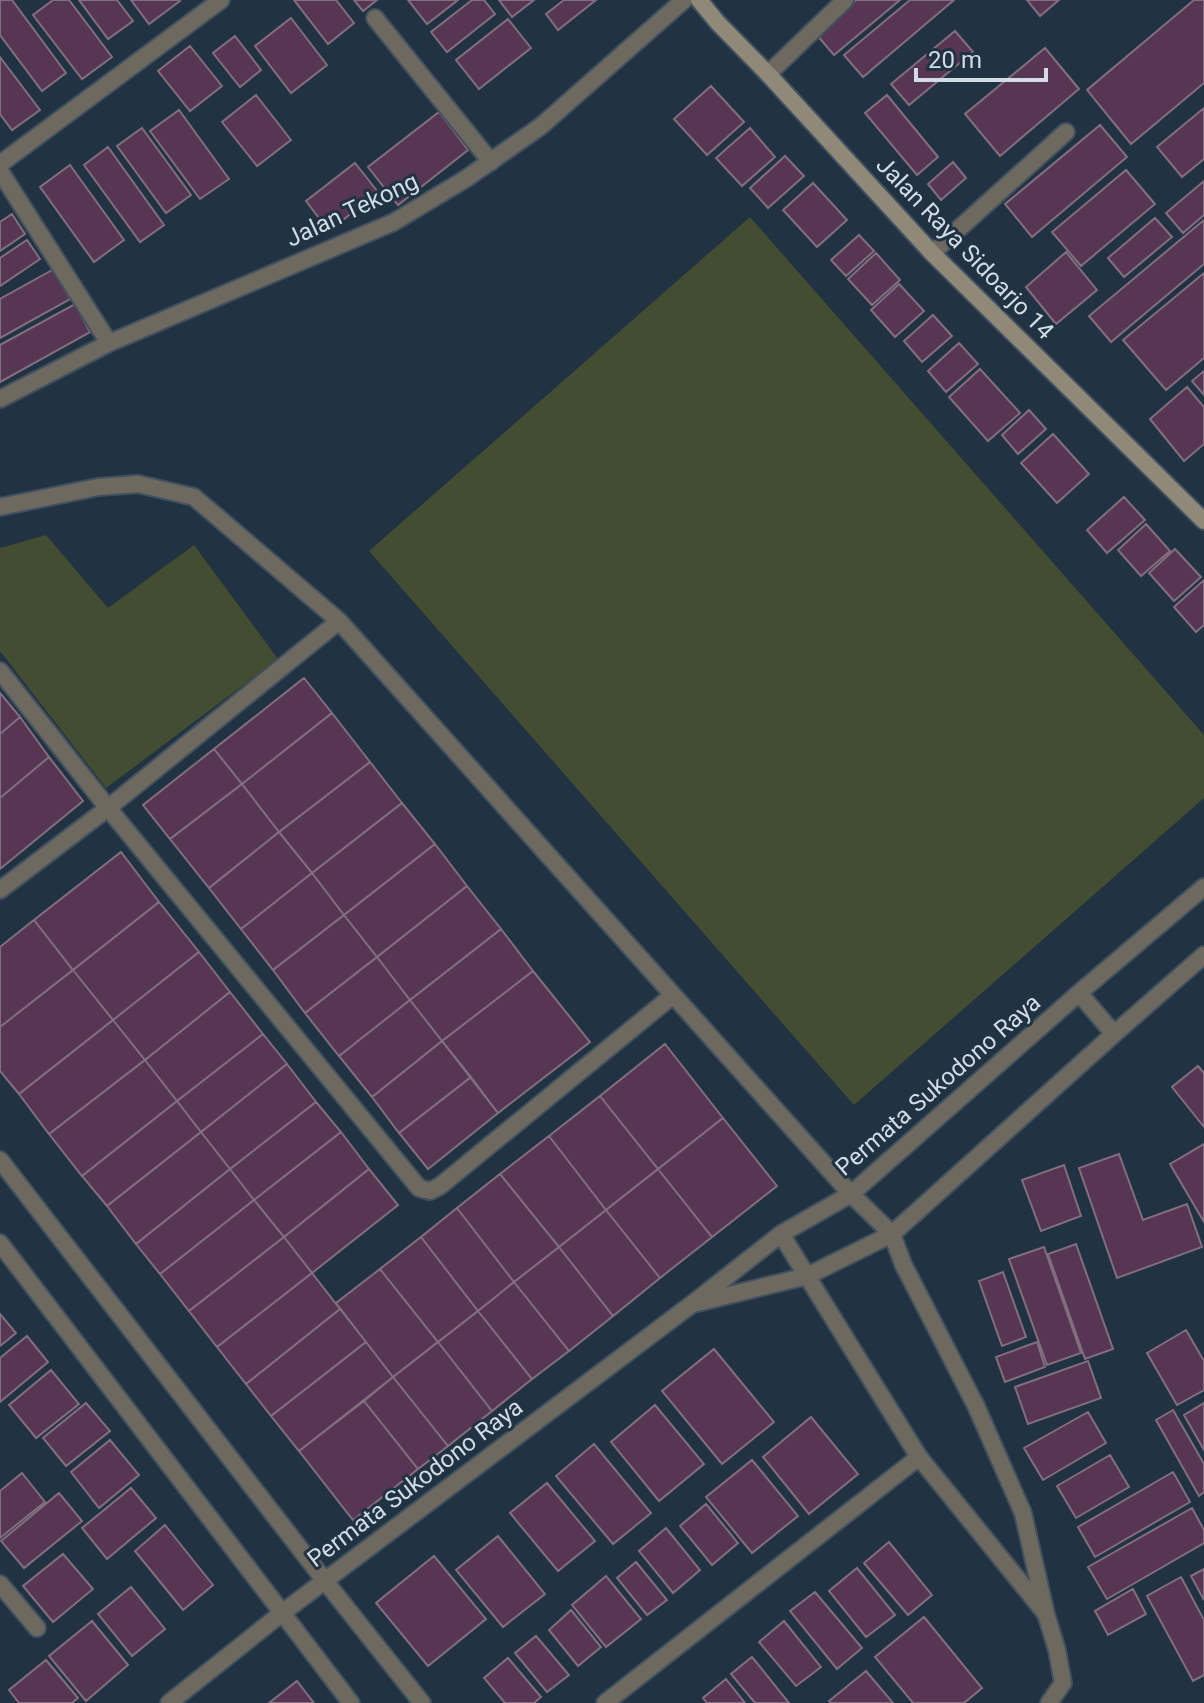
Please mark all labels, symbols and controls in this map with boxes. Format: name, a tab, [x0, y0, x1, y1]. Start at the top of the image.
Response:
scale bar	[916, 32, 1046, 82]
text: 20 m	[928, 46, 982, 74]
street label: Jalan Raya Sidoarjo 14	[870, 151, 1060, 345]
street label: Jalan Tekong	[282, 167, 422, 253]
street label: Permata Sukodono Raya	[830, 988, 1046, 1182]
street label: Permata Sukodono Raya	[302, 1393, 528, 1573]

